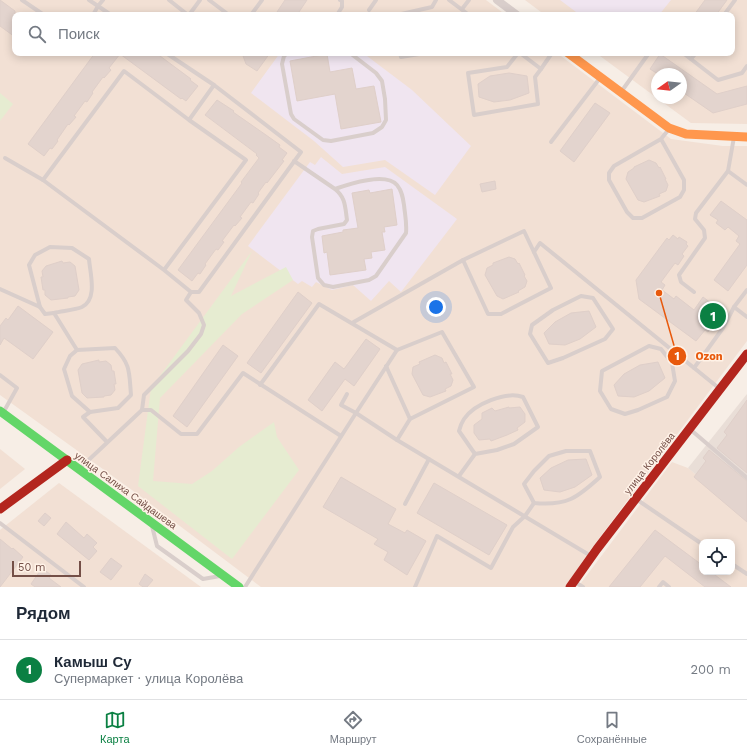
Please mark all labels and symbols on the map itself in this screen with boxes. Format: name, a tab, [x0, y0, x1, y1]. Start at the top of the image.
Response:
north arrow	[651, 68, 687, 104]
your location	[426, 297, 446, 317]
pin: 1	[700, 301, 726, 331]
callout: Ozon	[667, 345, 730, 368]
text: 1	[674, 349, 680, 363]
text: Ozon	[695, 350, 723, 363]
street label: улица Королёва	[622, 430, 677, 496]
street label: улица Салиха Сайдашева	[73, 450, 179, 531]
scale bar	[12, 559, 81, 578]

